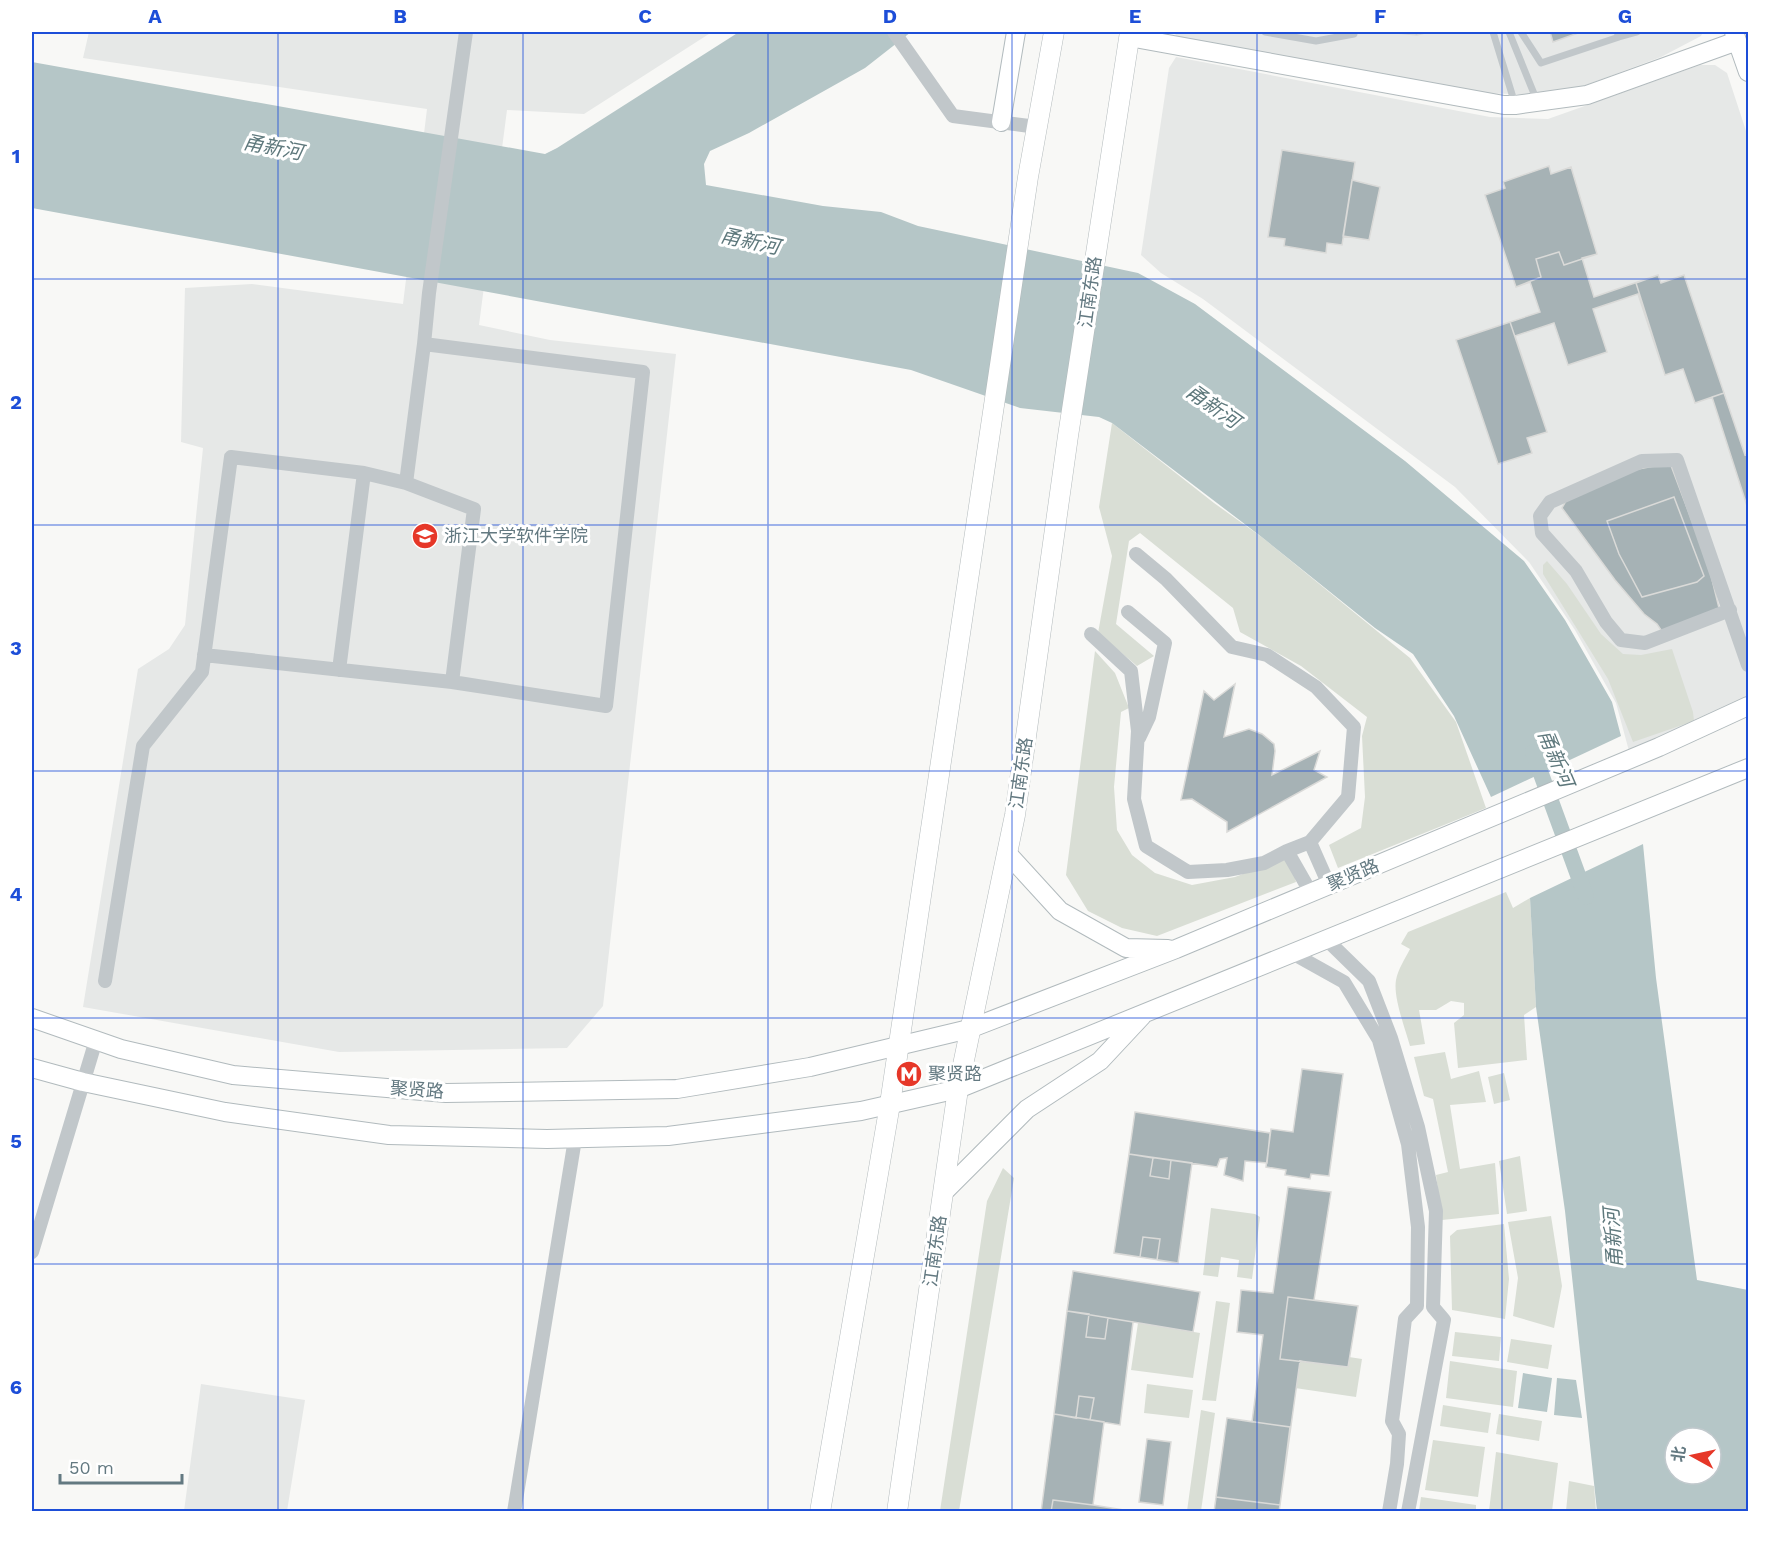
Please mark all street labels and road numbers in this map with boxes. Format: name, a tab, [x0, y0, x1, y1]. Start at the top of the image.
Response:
street label: 江南东路	[1074, 255, 1105, 329]
street label: 江南东路	[1005, 736, 1036, 810]
street label: 聚贤路	[1324, 854, 1382, 895]
street label: 聚贤路	[389, 1077, 445, 1102]
street label: 江南东路	[919, 1214, 950, 1288]

